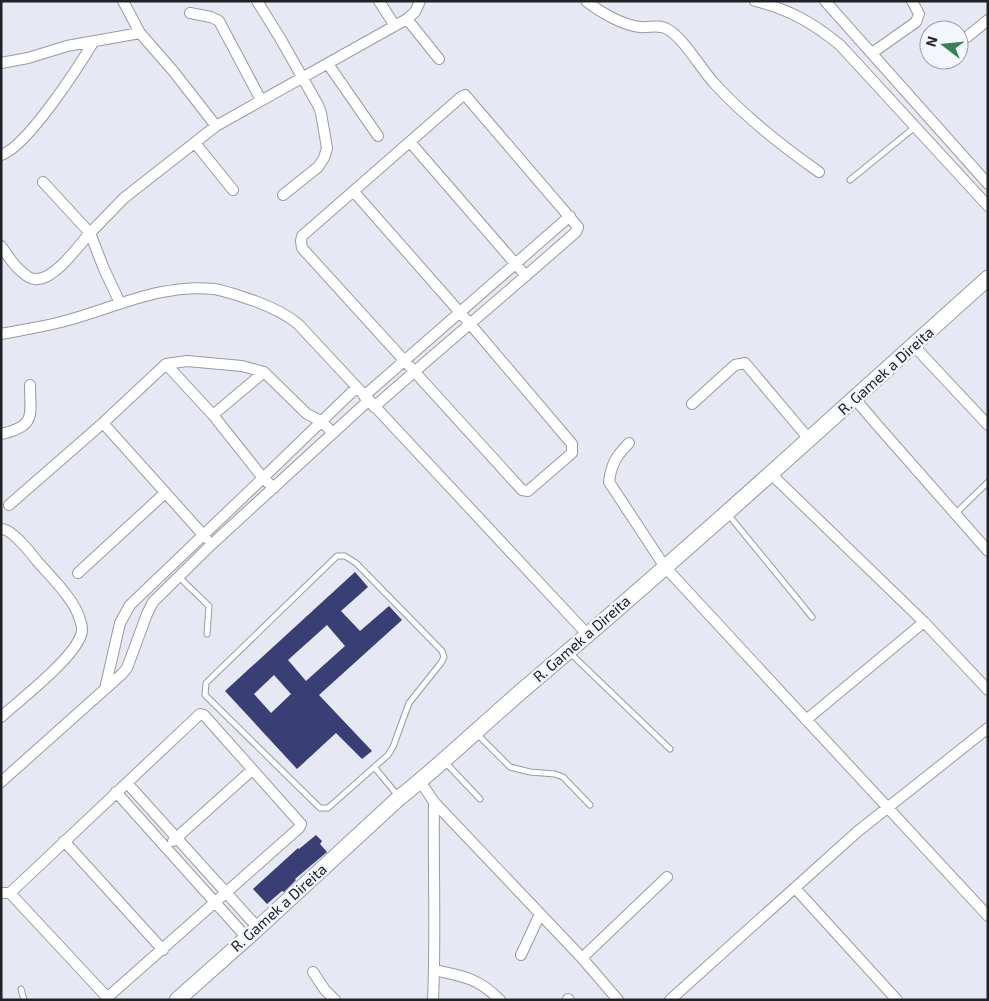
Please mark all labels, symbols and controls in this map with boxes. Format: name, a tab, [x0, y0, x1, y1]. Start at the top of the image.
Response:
north arrow	[919, 20, 969, 70]
text: N	[921, 34, 941, 48]
street label: R. Gamek a Direita	[834, 323, 937, 418]
street label: R. Gamek a Direita	[529, 591, 633, 685]
street label: R. Gamek a Direita	[227, 860, 330, 955]

